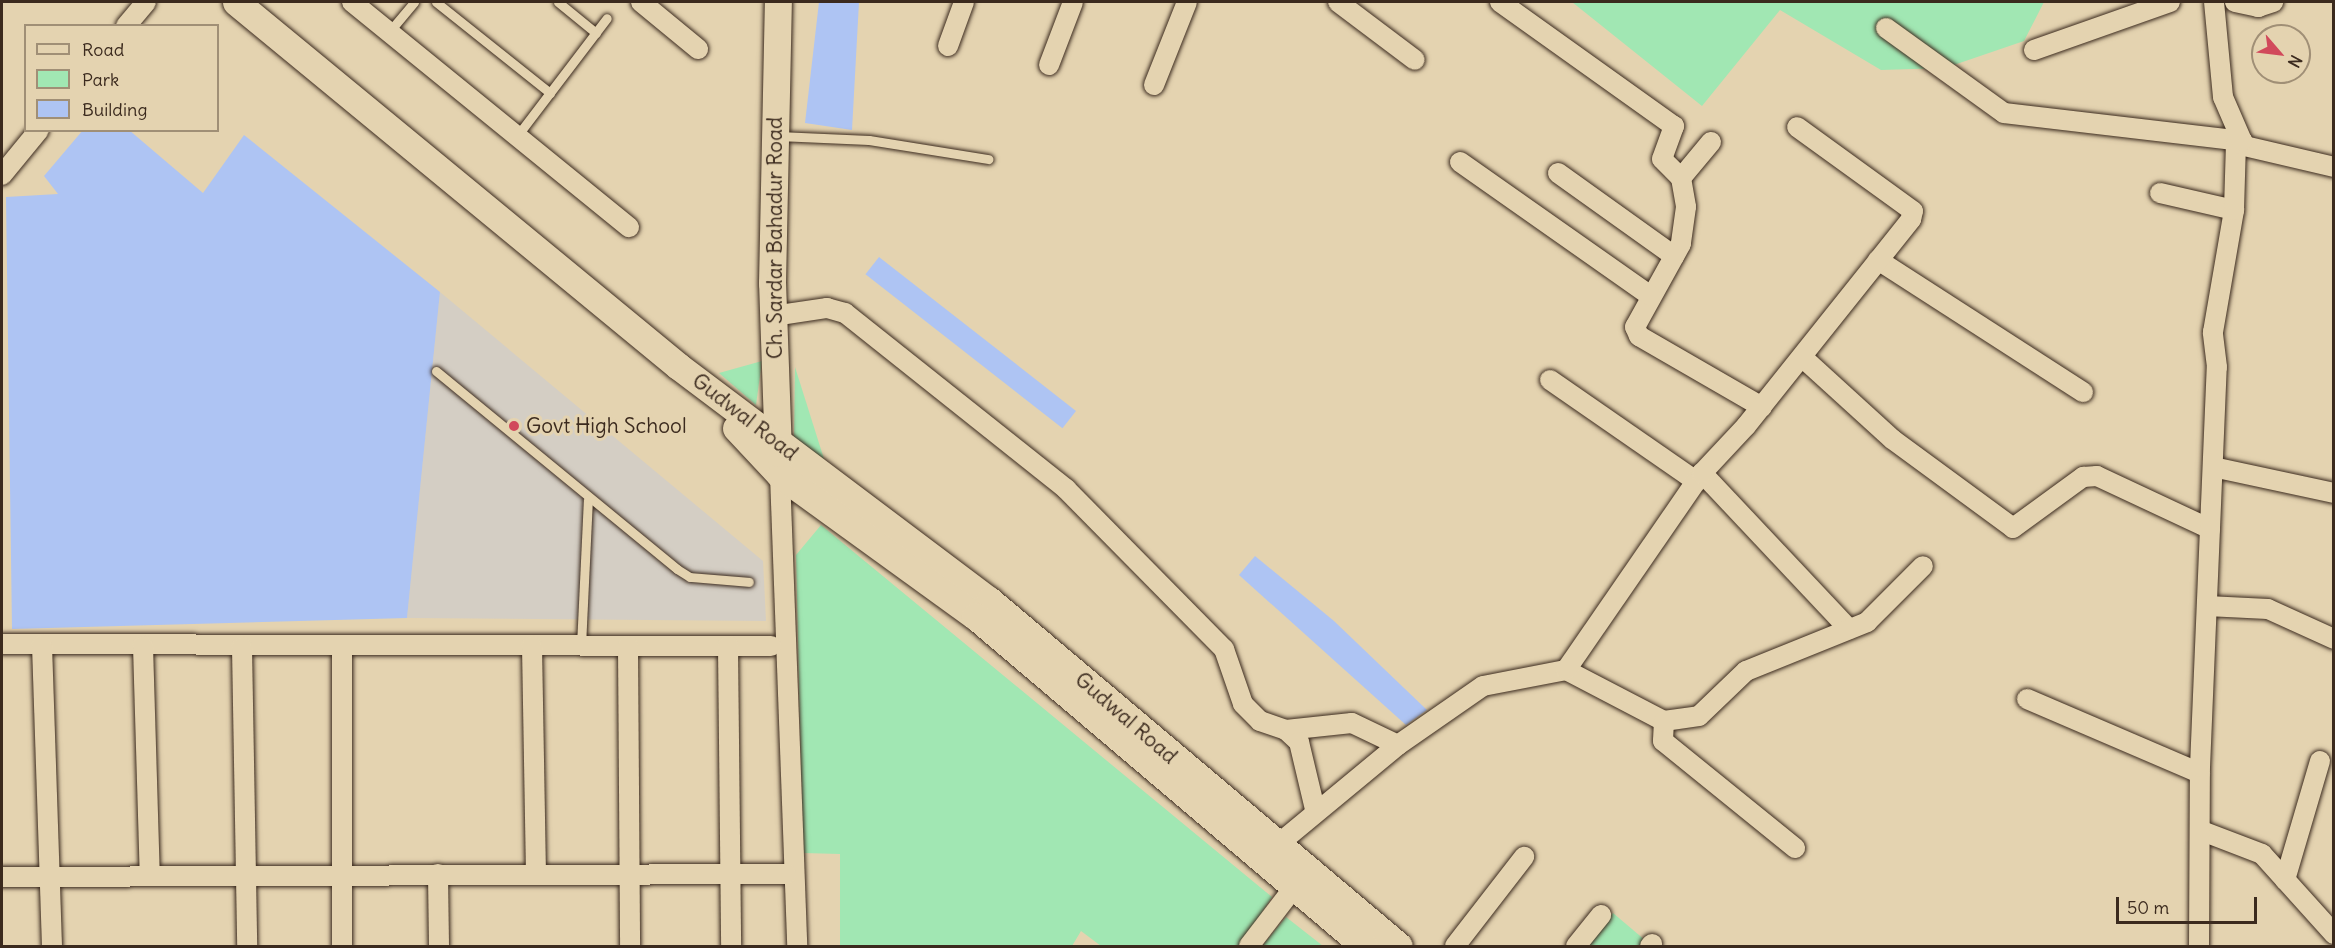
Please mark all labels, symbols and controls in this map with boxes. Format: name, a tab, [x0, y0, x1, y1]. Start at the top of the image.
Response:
legend	[24, 24, 219, 132]
north arrow	[2251, 24, 2311, 84]
text: Road	[82, 38, 124, 61]
text: N	[2284, 52, 2307, 71]
text: Park	[82, 68, 119, 91]
text: Building	[82, 98, 147, 121]
street label: Ch. Sardar Bahadur Road	[762, 117, 788, 359]
street label: Gudwal Road	[687, 368, 803, 466]
place label: Govt High School	[526, 413, 687, 439]
marker: Govt High School	[507, 419, 521, 433]
street label: Gudwal Road	[1070, 667, 1182, 769]
scale bar	[2119, 885, 2260, 923]
text: 50 m	[2127, 896, 2169, 919]

